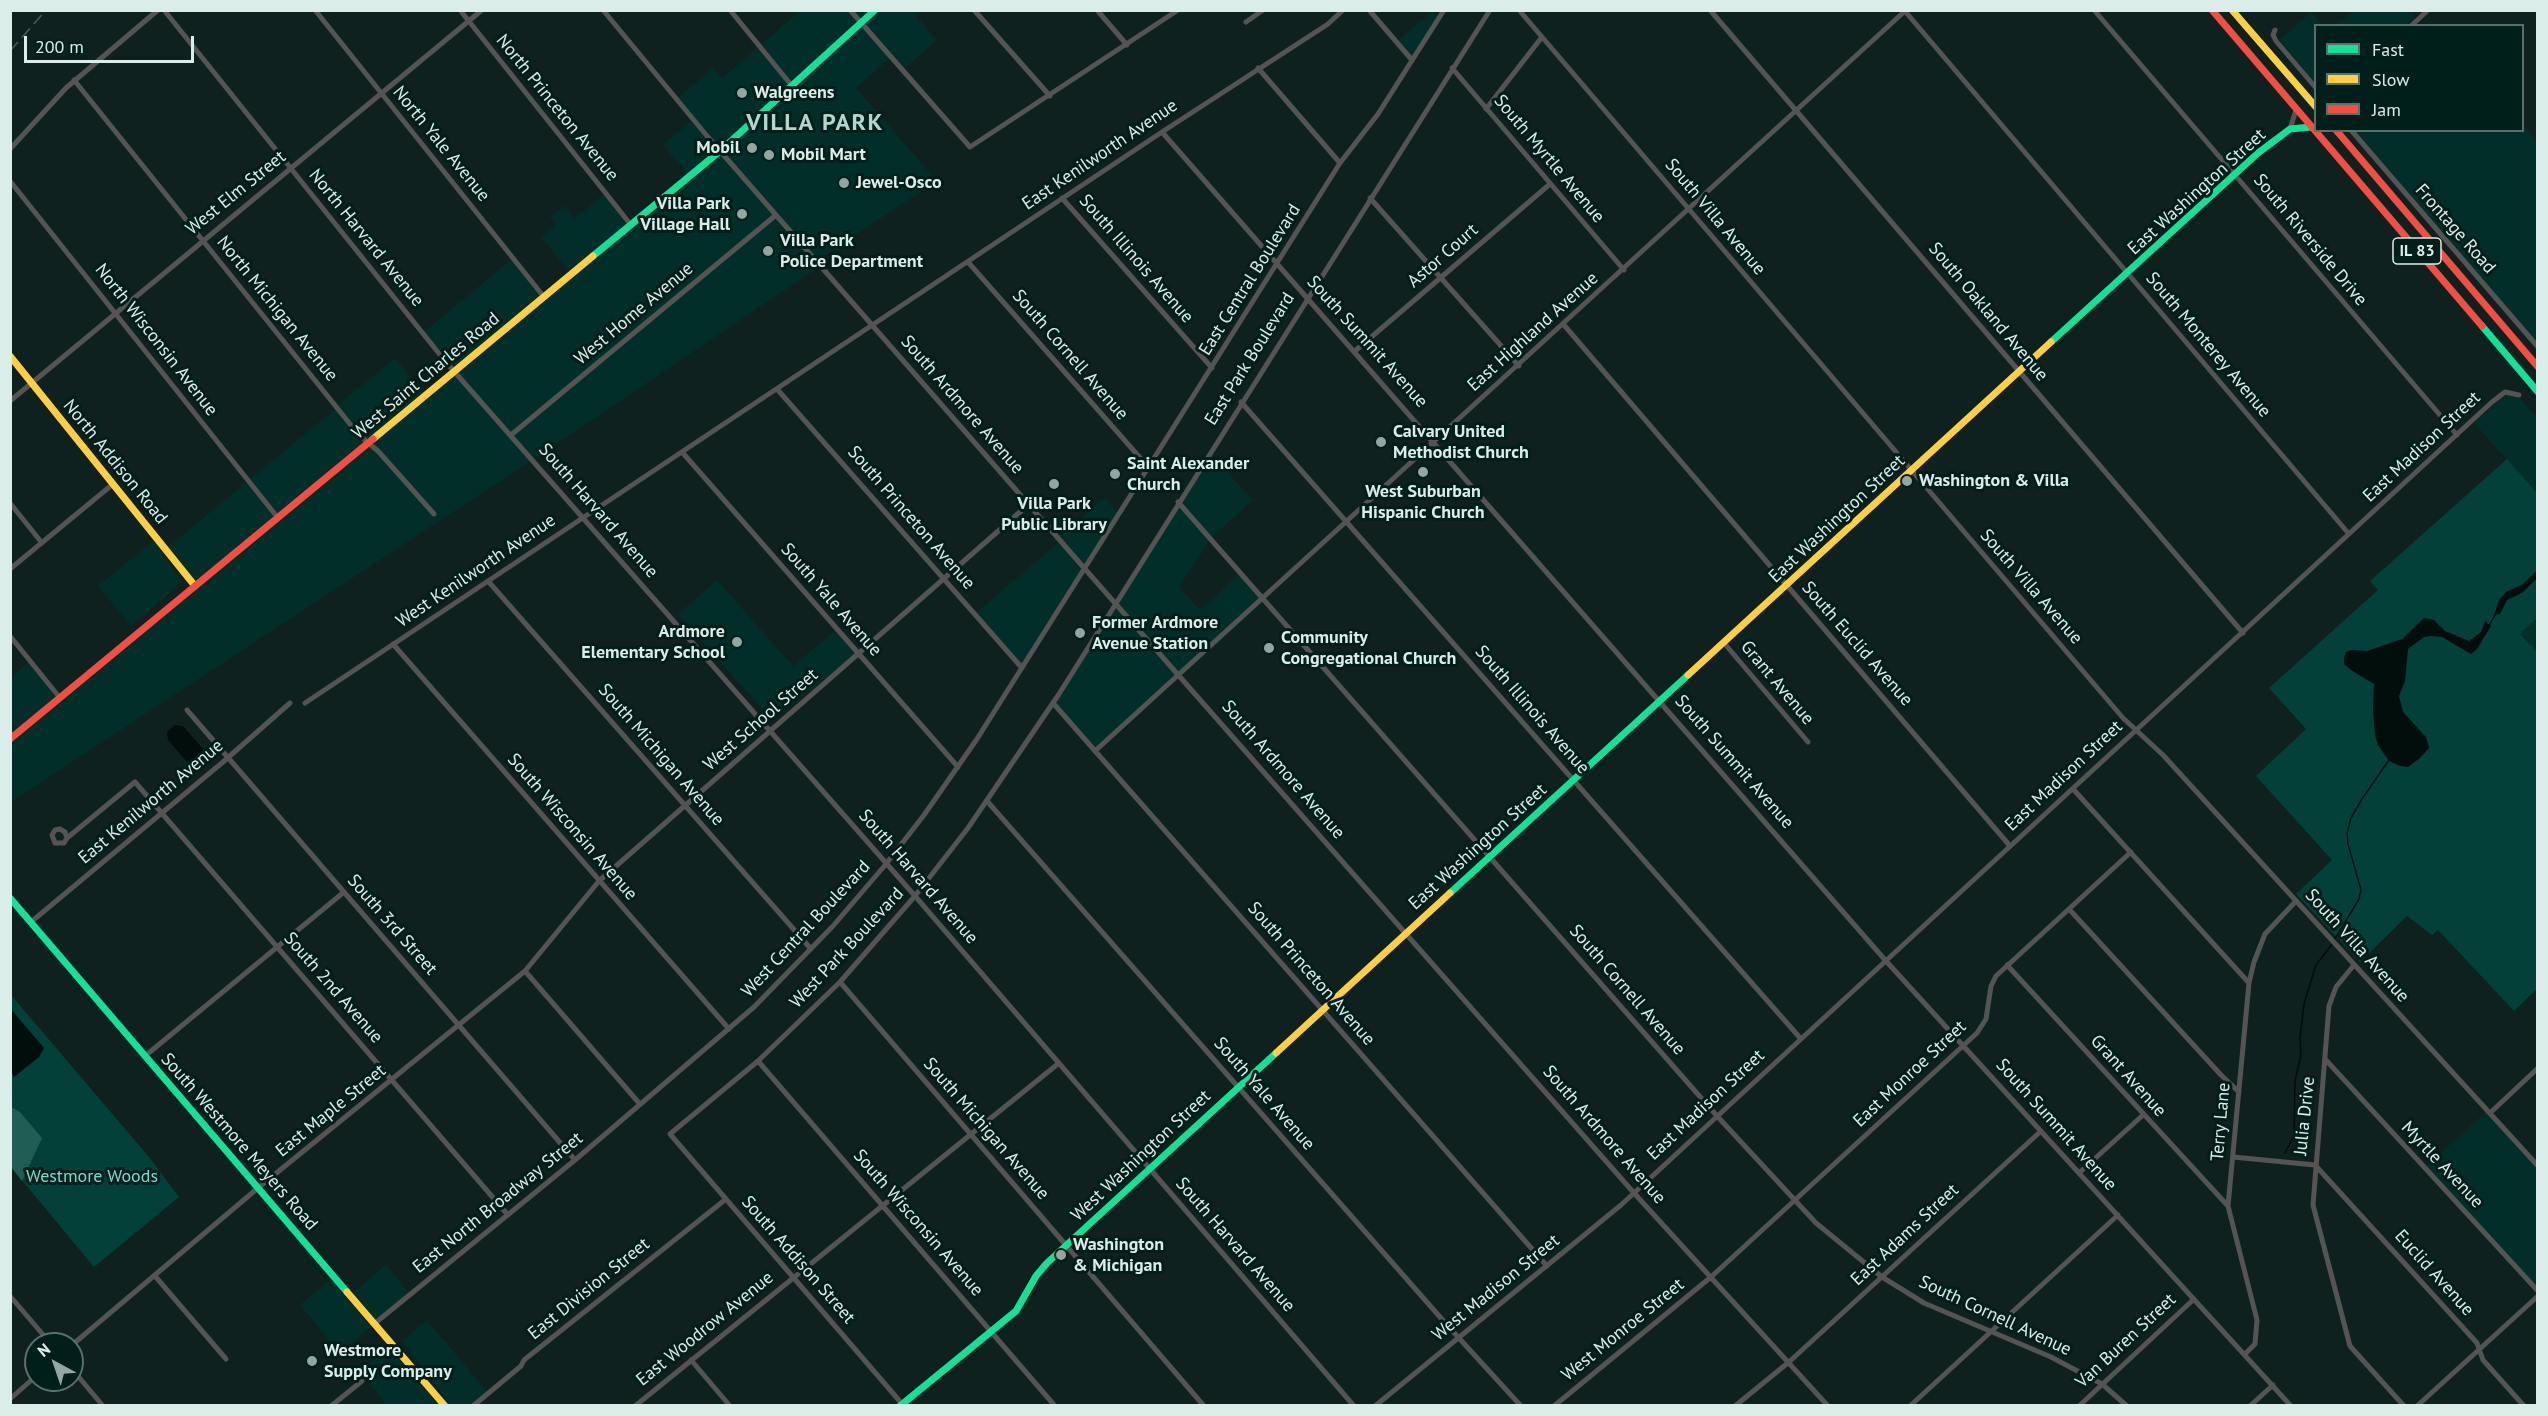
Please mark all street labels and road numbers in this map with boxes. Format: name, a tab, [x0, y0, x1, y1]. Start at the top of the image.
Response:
street label: North Princeton Avenue	[491, 30, 623, 186]
street label: North Yale Avenue	[388, 82, 494, 206]
street label: South Myrtle Avenue	[1489, 91, 1609, 227]
street label: East Kenilworth Avenue	[1018, 95, 1182, 215]
street label: East Washington Street	[2124, 124, 2270, 260]
street label: West Elm Street	[182, 146, 290, 240]
street label: South Villa Avenue	[1660, 154, 1770, 280]
street label: North Harvard Avenue	[304, 165, 428, 311]
street label: South Riverside Drive	[2249, 170, 2371, 310]
street label: Frontage Road	[2410, 180, 2500, 278]
street label: South Illinois Avenue	[1074, 190, 1198, 328]
street label: East Central Boulevard	[1195, 200, 1305, 360]
street label: Astor Court	[1403, 220, 1483, 292]
street label: North Michigan Avenue	[212, 232, 342, 386]
street label: South Oakland Avenue	[1924, 238, 2052, 386]
road number: IL 83	[2393, 238, 2441, 264]
street label: West Home Avenue	[570, 258, 698, 370]
street label: North Wisconsin Avenue	[90, 260, 222, 420]
street label: East Highland Avenue	[1463, 268, 1603, 396]
street label: South Monterey Avenue	[2141, 268, 2275, 422]
street label: South Summit Avenue	[1302, 272, 1432, 412]
street label: South Cornell Avenue	[1008, 285, 1132, 425]
street label: East Park Boulevard	[1201, 289, 1299, 429]
street label: West Saint Charles Road	[348, 308, 504, 444]
street label: South Ardmore Avenue	[896, 331, 1028, 479]
street label: East Madison Street	[2359, 387, 2485, 507]
street label: North Addison Road	[58, 395, 172, 529]
street label: South Harvard Avenue	[534, 439, 662, 583]
street label: South Princeton Avenue	[843, 442, 979, 594]
street label: East Washington Street	[1765, 450, 1909, 588]
street label: West Kenilworth Avenue	[392, 510, 560, 632]
street label: South Villa Avenue	[1975, 525, 2087, 649]
street label: South Yale Avenue	[776, 539, 886, 661]
street label: South Euclid Avenue	[1797, 577, 1917, 711]
street label: Grant Avenue	[1736, 637, 1818, 729]
street label: South Illinois Avenue	[1470, 641, 1594, 779]
street label: West School Street	[699, 664, 823, 776]
street label: South Michigan Avenue	[593, 680, 729, 830]
street label: South Summit Avenue	[1670, 691, 1798, 833]
street label: South Ardmore Avenue	[1217, 696, 1349, 844]
street label: East Madison Street	[2001, 716, 2127, 836]
street label: East Kenilworth Avenue	[74, 735, 228, 869]
street label: South Wisconsin Avenue	[502, 749, 642, 905]
street label: East Washington Street	[1405, 779, 1551, 915]
street label: South Harvard Avenue	[854, 805, 982, 949]
street label: West Central Boulevard	[737, 856, 875, 1002]
street label: South 3rd Street	[342, 870, 442, 980]
street label: West Park Boulevard	[786, 883, 908, 1013]
street label: South Villa Avenue	[2300, 885, 2414, 1007]
street label: South Princeton Avenue	[1243, 898, 1379, 1050]
street label: South Cornell Avenue	[1565, 920, 1689, 1060]
street label: South 2nd Avenue	[279, 928, 387, 1048]
street label: East Monroe Street	[1849, 1016, 1971, 1132]
street label: Grant Avenue	[2086, 1030, 2170, 1122]
street label: South Yale Avenue	[1209, 1033, 1319, 1155]
street label: East Madison Street	[1643, 1045, 1769, 1165]
street label: South Westmore Meyers Road	[156, 1049, 322, 1235]
street label: South Michigan Avenue	[918, 1054, 1054, 1204]
street label: South Summit Avenue	[1991, 1055, 2121, 1195]
street label: East Maple Street	[272, 1060, 390, 1162]
street label: South Ardmore Avenue	[1538, 1061, 1670, 1209]
street label: Julia Drive	[2290, 1076, 2320, 1156]
street label: Terry Lane	[2207, 1082, 2235, 1162]
street label: West Washington Street	[1067, 1086, 1215, 1226]
street label: Myrtle Avenue	[2396, 1117, 2488, 1213]
street label: East North Broadway Street	[409, 1128, 587, 1278]
street label: South Wisconsin Avenue	[848, 1145, 988, 1301]
street label: South Harvard Avenue	[1171, 1173, 1299, 1317]
street label: East Adams Street	[1847, 1180, 1963, 1290]
street label: South Addison Street	[737, 1192, 859, 1328]
street label: Euclid Avenue	[2390, 1226, 2478, 1320]
street label: West Madison Street	[1428, 1230, 1564, 1346]
street label: East Division Street	[524, 1233, 654, 1345]
street label: East Woodrow Avenue	[632, 1267, 778, 1391]
street label: South Cornell Avenue	[1915, 1271, 2075, 1361]
street label: West Monroe Street	[1557, 1274, 1689, 1386]
street label: Van Buren Street	[2071, 1289, 2181, 1393]

